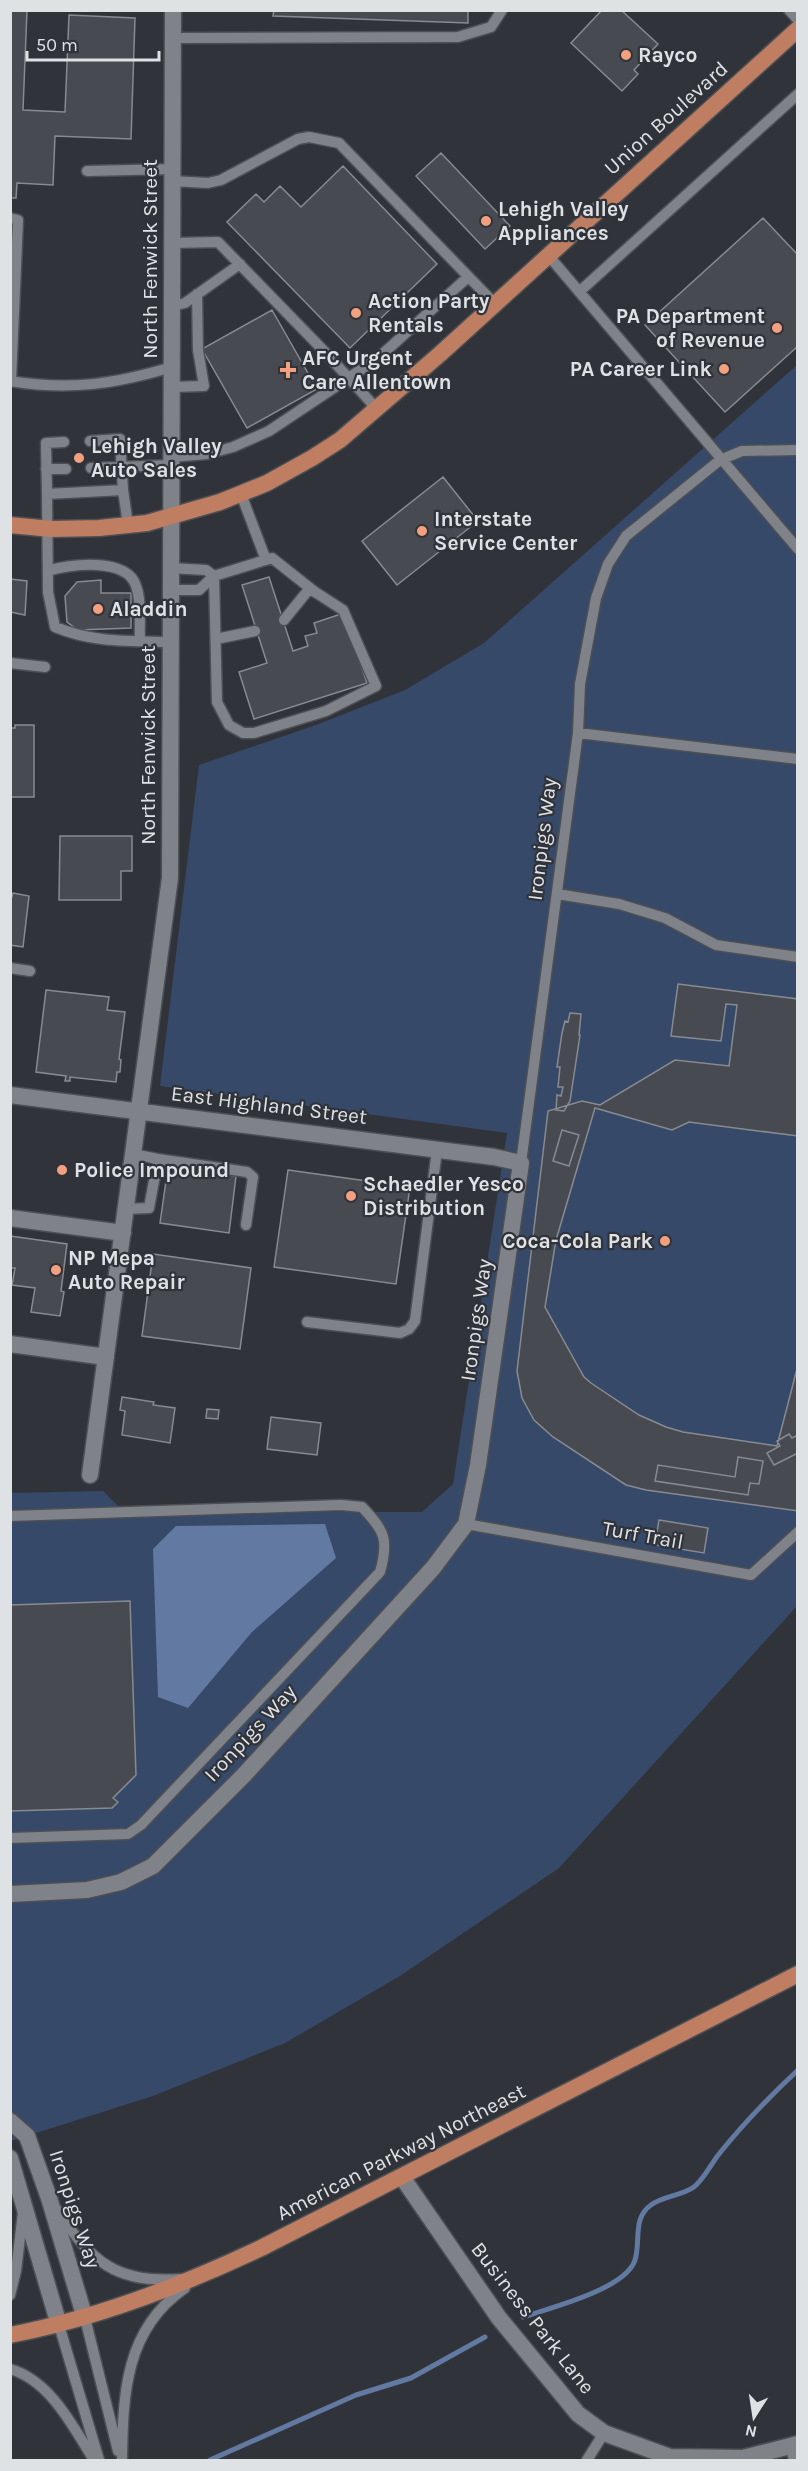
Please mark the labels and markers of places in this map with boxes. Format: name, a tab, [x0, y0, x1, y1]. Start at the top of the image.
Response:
place label: Rayco	[638, 43, 697, 67]
marker: Rayco	[619, 48, 633, 62]
place label: Lehigh Valley Appliances	[498, 197, 629, 245]
marker: Lehigh Valley Appliances	[479, 214, 493, 228]
place label: Action Party Rentals	[368, 289, 490, 337]
place label: PA Department of Revenue	[616, 304, 765, 352]
marker: Action Party Rentals	[349, 306, 363, 320]
marker: PA Department of Revenue	[770, 321, 784, 335]
place label: AFC Urgent Care Allentown	[302, 346, 452, 394]
place label: PA Career Link	[570, 357, 713, 381]
marker: AFC Urgent Care Allentown	[279, 361, 297, 379]
marker: PA Career Link	[717, 362, 731, 376]
place label: Lehigh Valley Auto Sales	[91, 434, 222, 482]
marker: Lehigh Valley Auto Sales	[72, 451, 86, 465]
place label: Interstate Service Center	[434, 507, 578, 555]
marker: Interstate Service Center	[415, 524, 429, 538]
place label: Aladdin	[110, 597, 188, 621]
marker: Aladdin	[91, 602, 105, 616]
place label: Police Impound	[74, 1158, 229, 1182]
marker: Police Impound	[55, 1163, 69, 1177]
place label: Schaedler Yesco Distribution	[363, 1172, 524, 1220]
marker: Schaedler Yesco Distribution	[344, 1189, 358, 1203]
place label: Coca-Cola Park	[502, 1229, 654, 1253]
marker: Coca-Cola Park	[658, 1234, 672, 1248]
place label: NP Mepa Auto Repair	[68, 1246, 185, 1294]
marker: NP Mepa Auto Repair	[49, 1263, 63, 1277]

